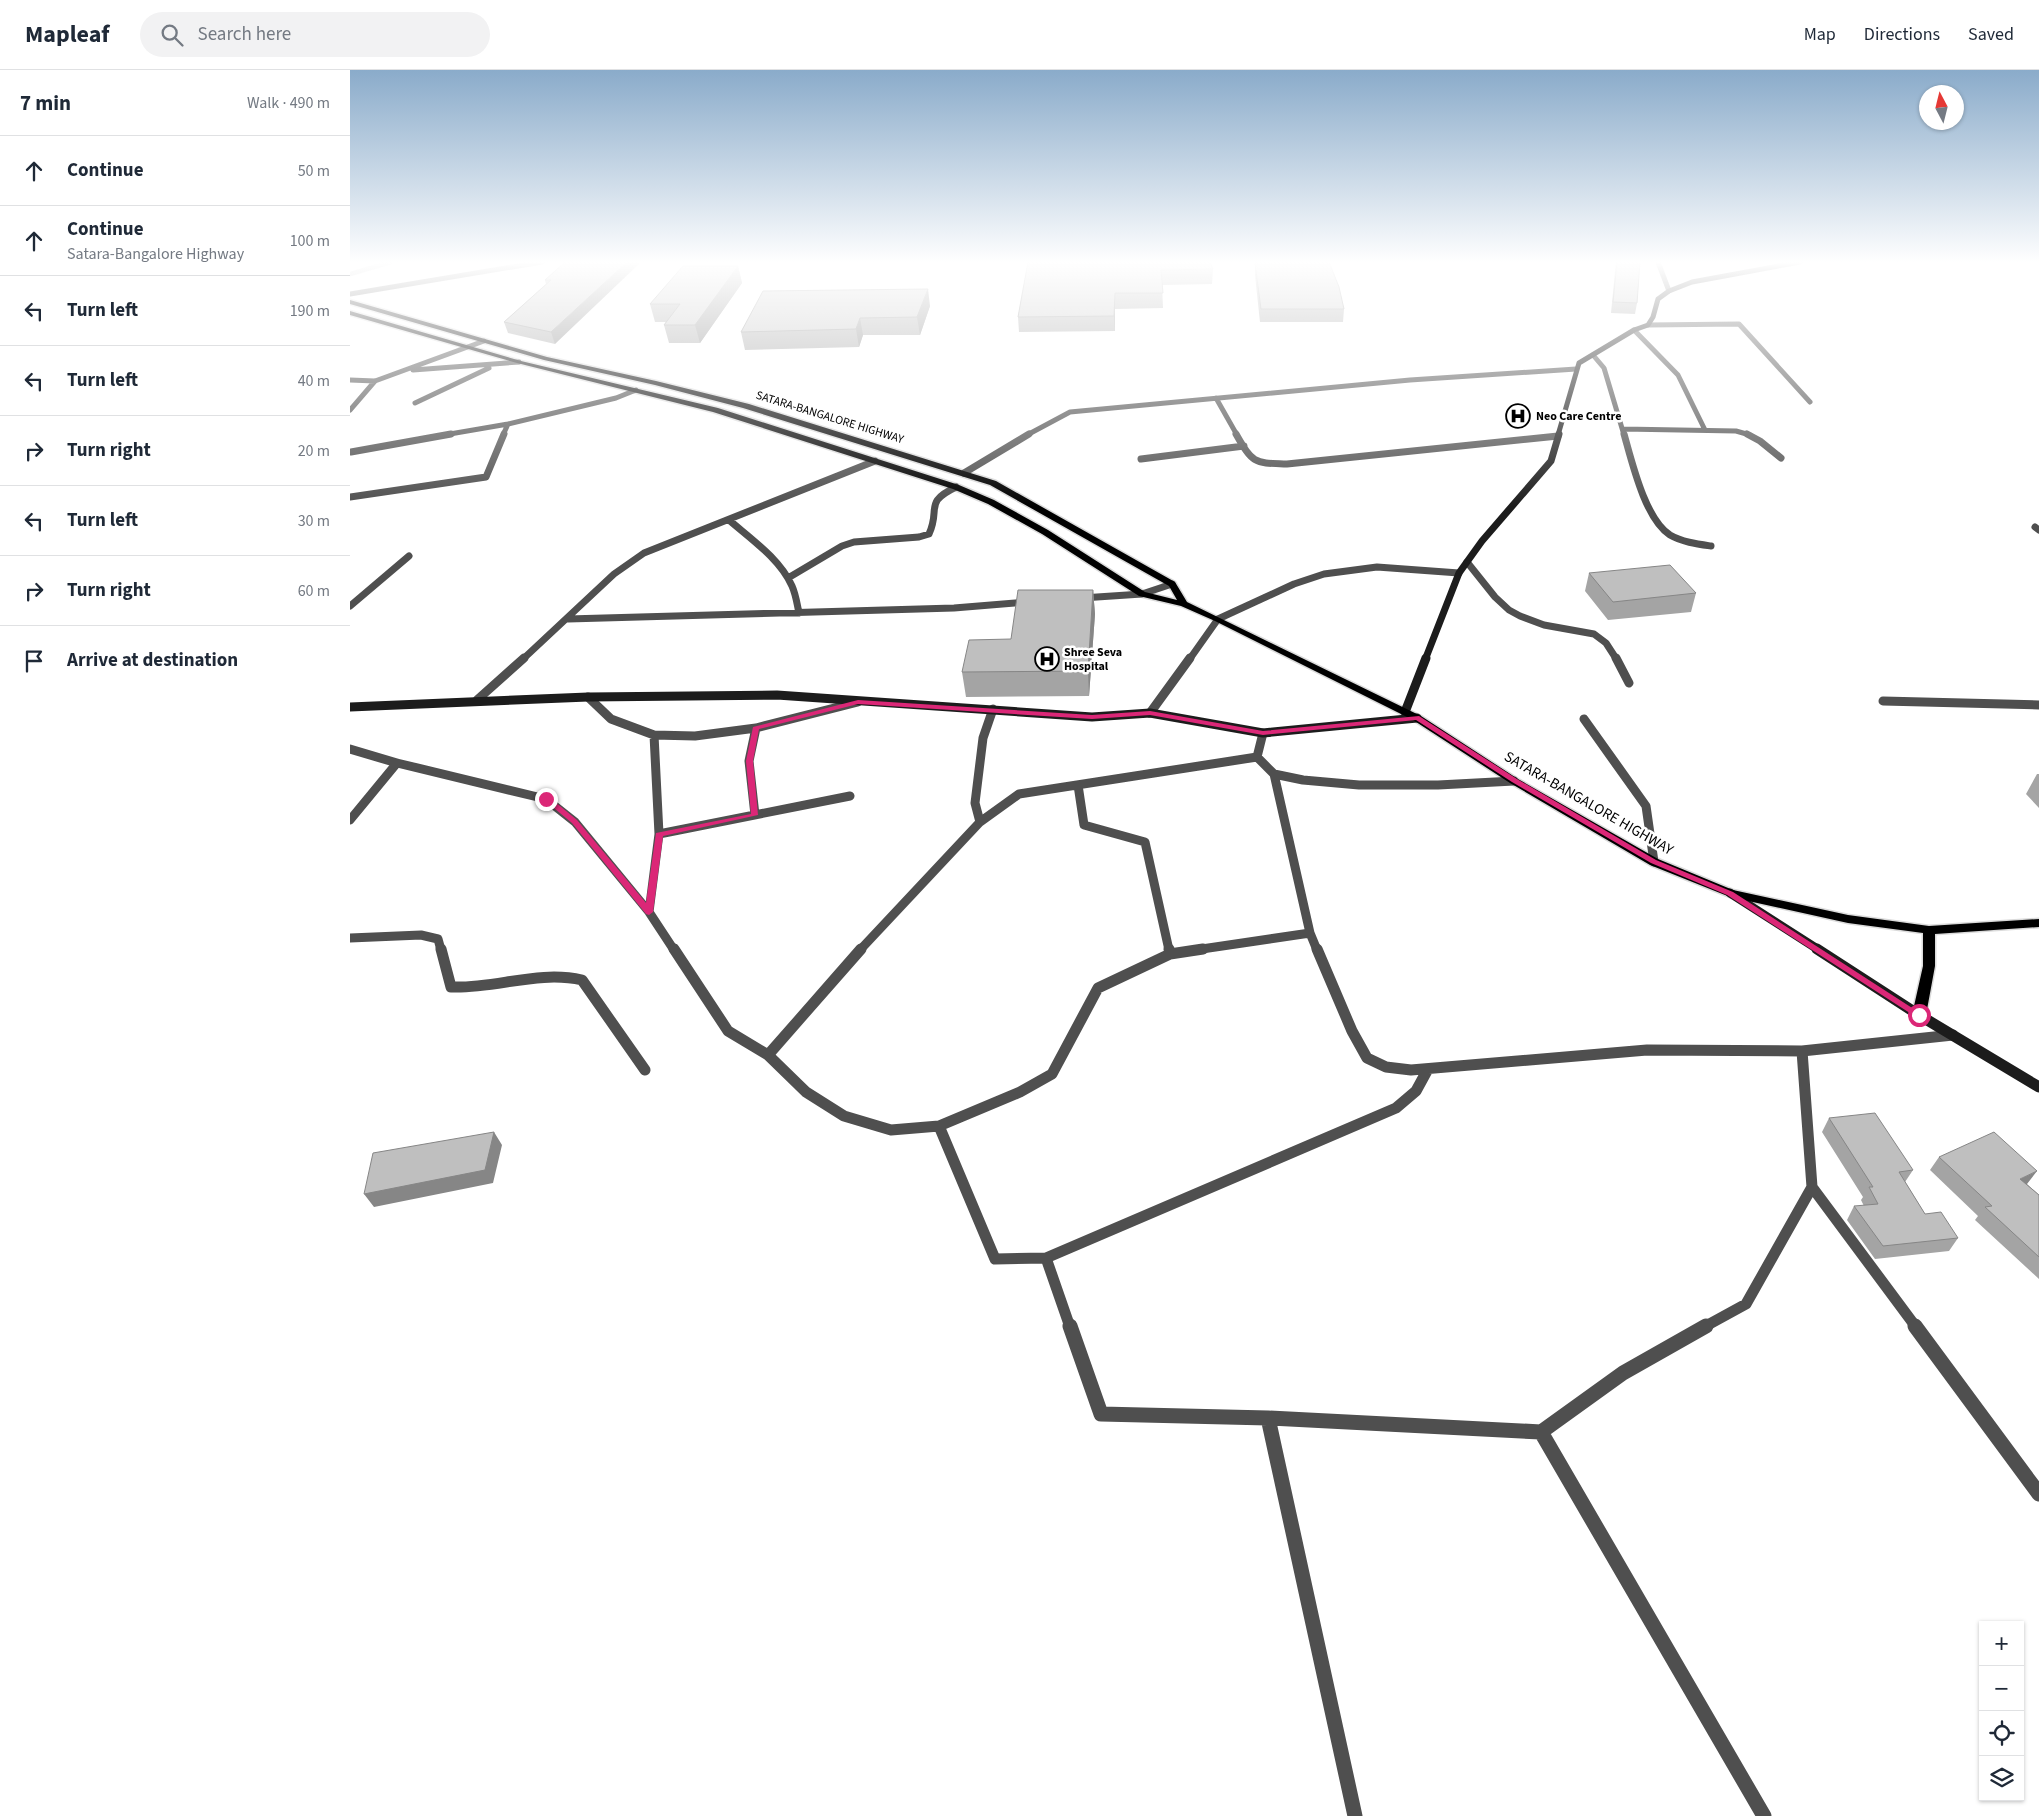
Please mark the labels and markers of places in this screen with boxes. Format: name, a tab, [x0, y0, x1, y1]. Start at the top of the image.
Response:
hospital icon: Neo Care Centre	[1505, 403, 1531, 429]
place label: Neo Care Centre	[1536, 408, 1621, 425]
place label: Shree Seva Hospital	[1064, 644, 1122, 675]
hospital icon: Shree Seva Hospital	[1034, 646, 1060, 672]

